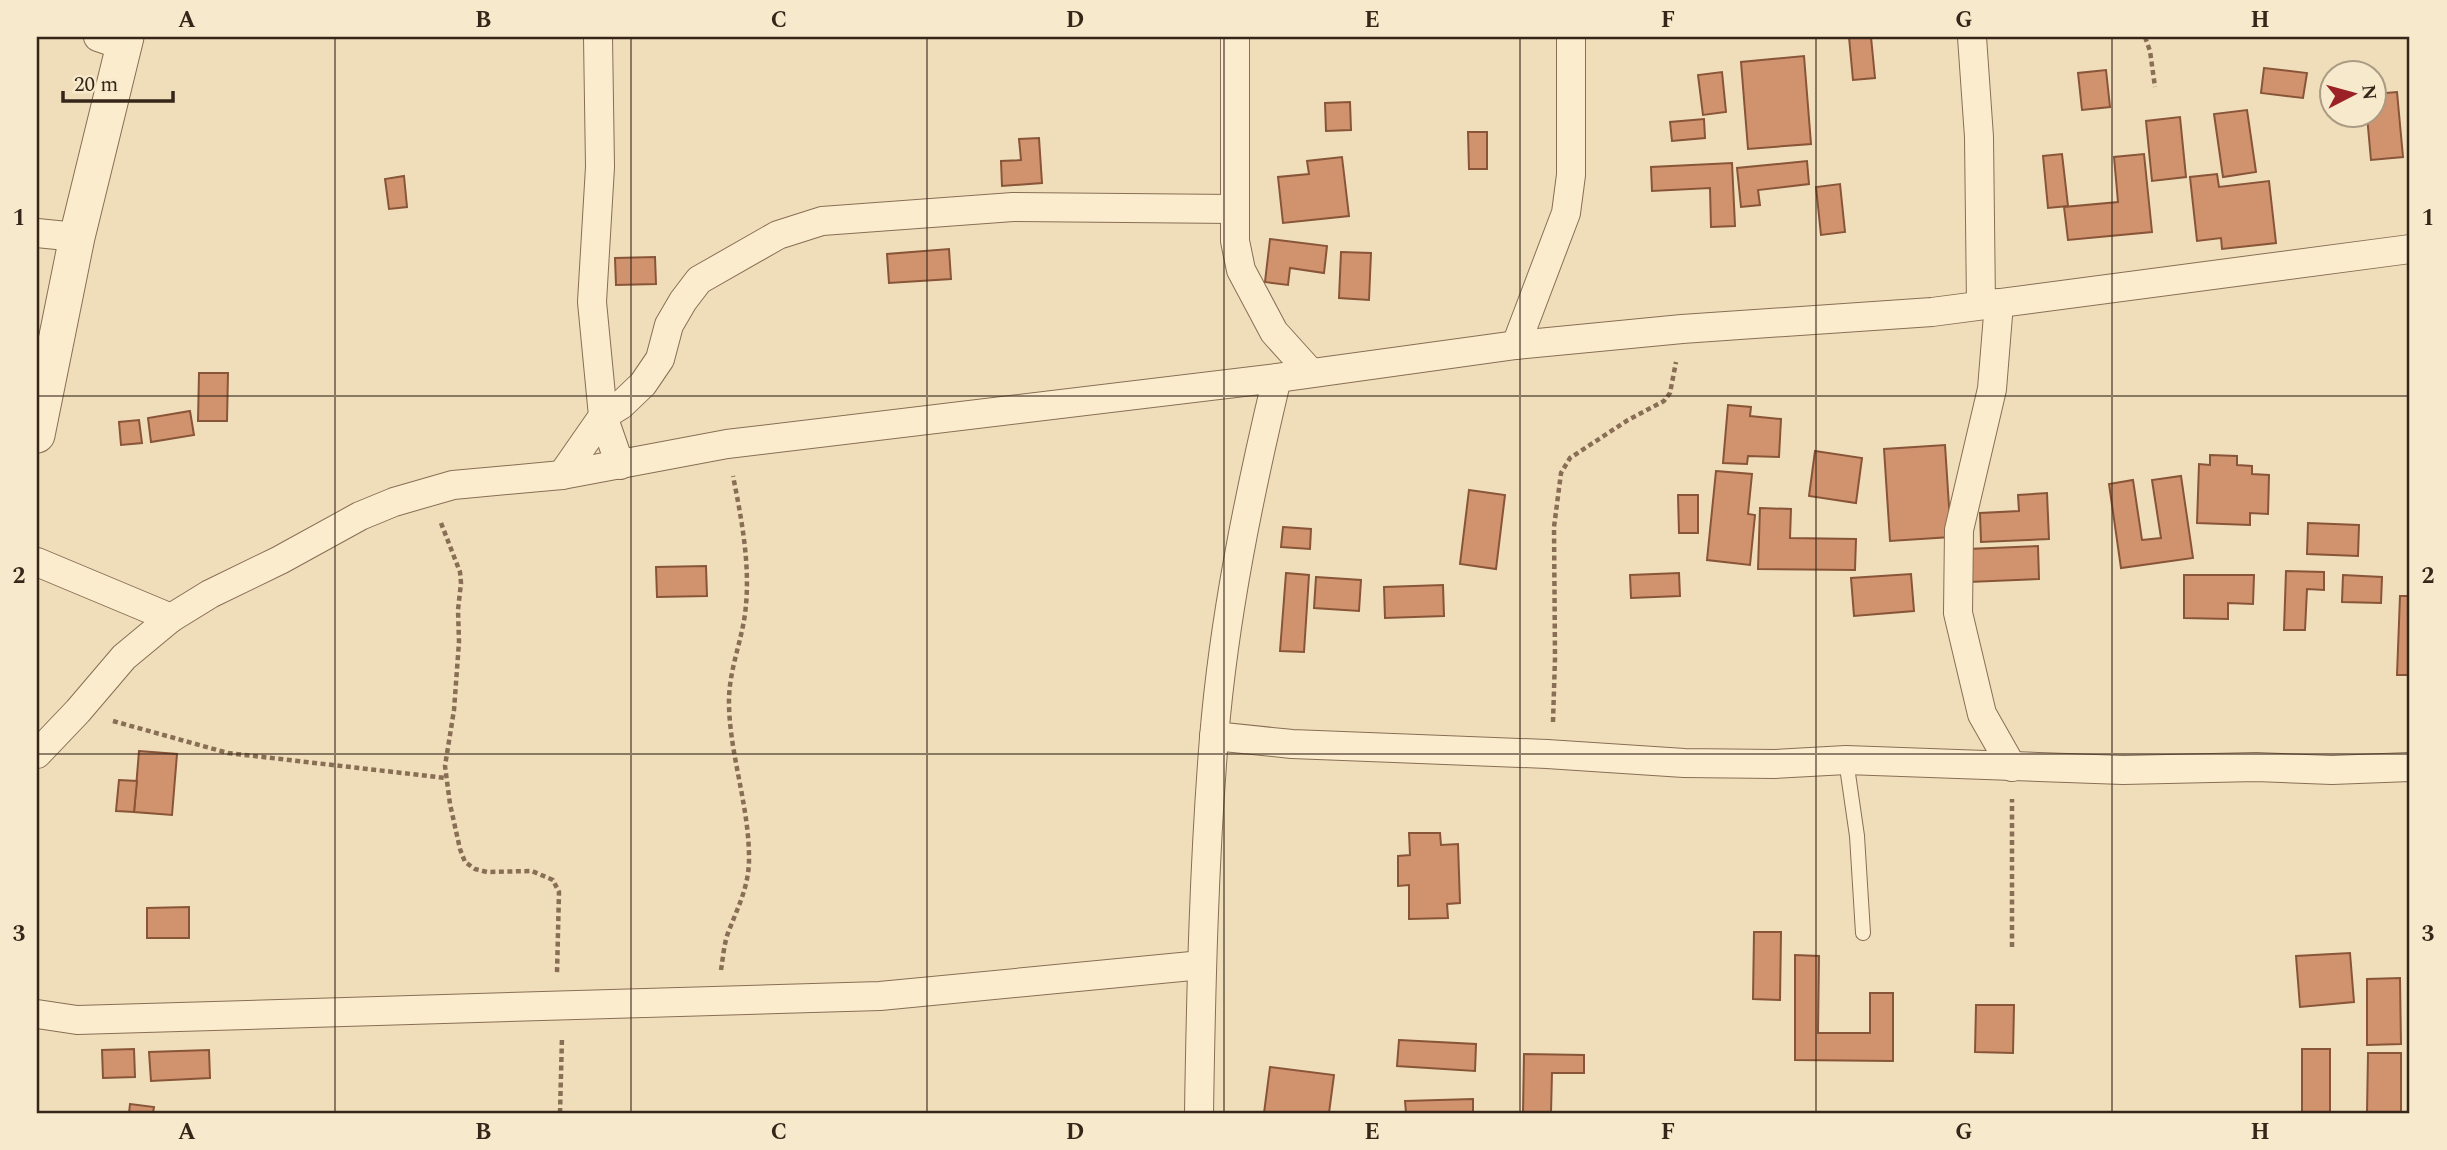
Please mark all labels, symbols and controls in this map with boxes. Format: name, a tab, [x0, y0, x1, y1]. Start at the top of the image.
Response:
text: A	[178, 3, 196, 38]
text: B	[475, 3, 491, 38]
text: C	[771, 3, 787, 38]
text: D	[1066, 3, 1084, 38]
text: E	[1364, 3, 1380, 38]
text: F	[1661, 3, 1675, 38]
text: G	[1955, 3, 1973, 38]
text: H	[2250, 3, 2270, 38]
scale bar	[63, 60, 173, 104]
north arrow	[2318, 60, 2388, 130]
text: 20 m	[74, 69, 118, 101]
text: N	[2353, 83, 2384, 102]
text: 1	[13, 201, 25, 236]
text: 1	[2422, 201, 2434, 236]
text: 2	[13, 559, 26, 594]
text: 2	[2422, 559, 2435, 594]
text: 3	[13, 917, 26, 952]
text: 3	[2422, 917, 2435, 952]
text: A	[178, 1115, 196, 1150]
text: B	[475, 1115, 491, 1150]
text: C	[771, 1115, 787, 1150]
text: D	[1066, 1115, 1084, 1150]
text: E	[1364, 1115, 1380, 1150]
text: F	[1661, 1115, 1675, 1150]
text: G	[1955, 1115, 1973, 1150]
text: H	[2250, 1115, 2270, 1150]

